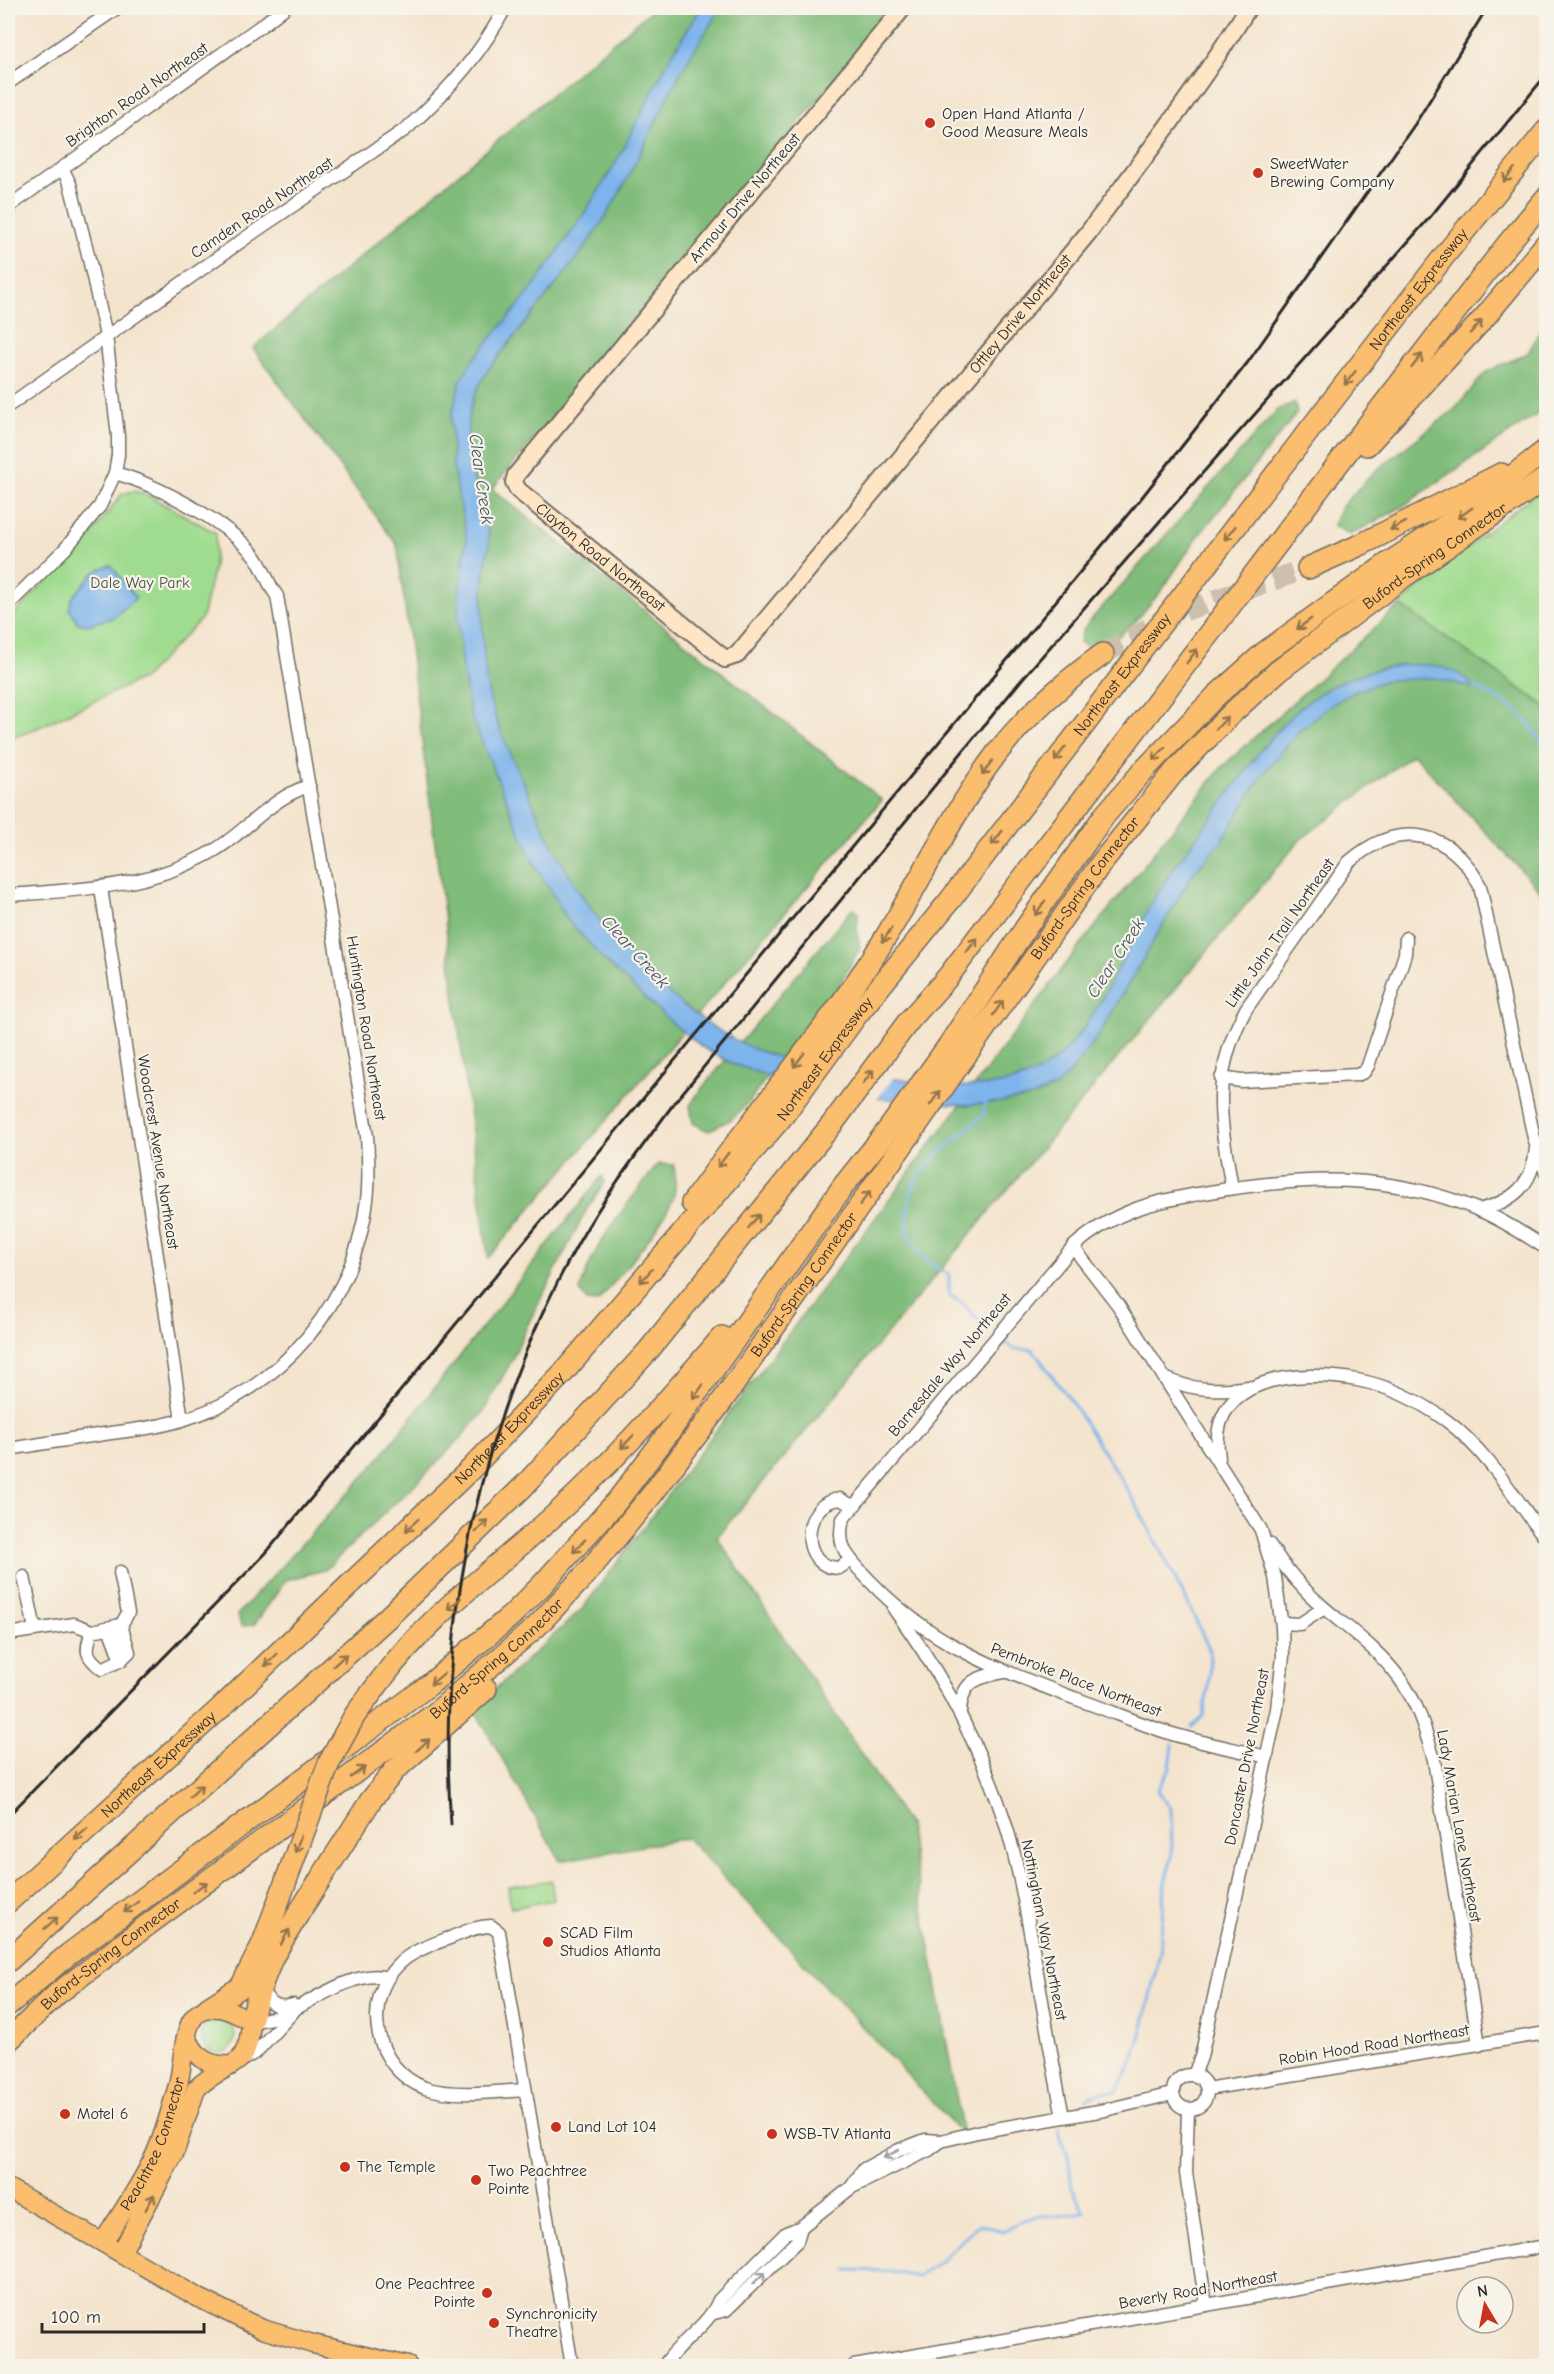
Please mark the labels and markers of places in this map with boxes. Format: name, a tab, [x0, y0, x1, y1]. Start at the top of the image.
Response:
place label: Open Hand Atlanta / Good Measure Meals	[942, 105, 1088, 141]
marker: Open Hand Atlanta / Good Measure Meals	[923, 116, 937, 130]
place label: SweetWater Brewing Company	[1270, 155, 1395, 191]
marker: SweetWater Brewing Company	[1251, 166, 1265, 180]
place label: SCAD Film Studios Atlanta	[560, 1924, 661, 1960]
marker: SCAD Film Studios Atlanta	[541, 1935, 555, 1949]
place label: Motel 6	[77, 2105, 128, 2123]
marker: Motel 6	[58, 2107, 72, 2121]
place label: Land Lot 104	[568, 2118, 656, 2136]
marker: Land Lot 104	[549, 2120, 563, 2134]
place label: WSB-TV Atlanta	[784, 2125, 891, 2143]
marker: WSB-TV Atlanta	[765, 2127, 779, 2141]
place label: The Temple	[357, 2158, 436, 2176]
marker: The Temple	[338, 2160, 352, 2174]
place label: Two Peachtree Pointe	[488, 2162, 587, 2198]
marker: Two Peachtree Pointe	[469, 2173, 483, 2187]
place label: One Peachtree Pointe	[375, 2275, 475, 2311]
marker: One Peachtree Pointe	[480, 2286, 494, 2300]
place label: Synchronicity Theatre	[506, 2305, 598, 2341]
marker: Synchronicity Theatre	[487, 2316, 501, 2330]

